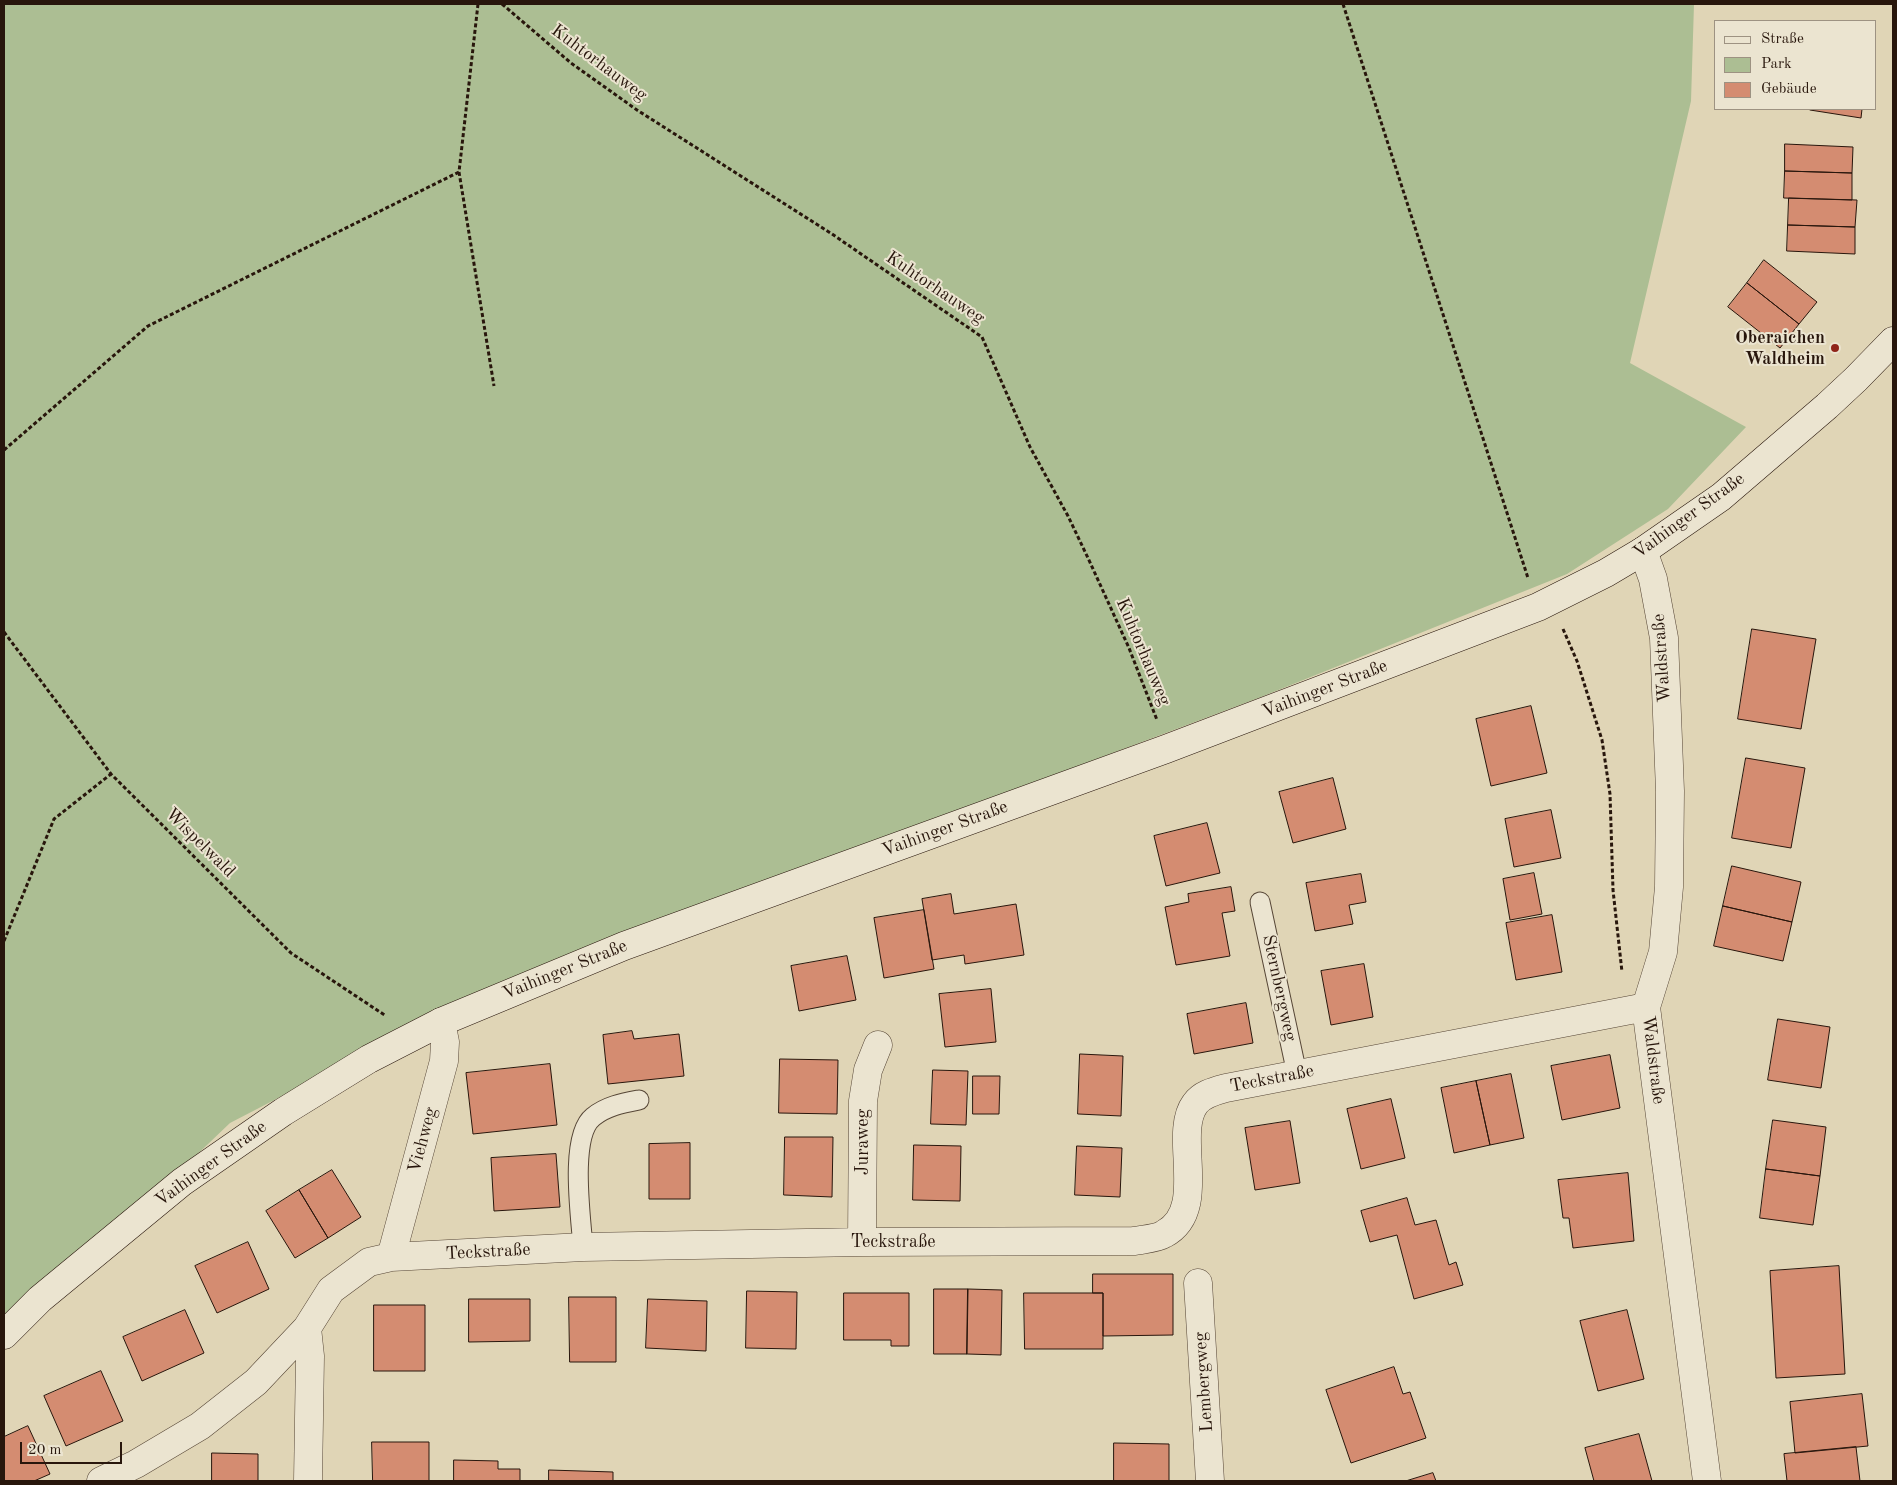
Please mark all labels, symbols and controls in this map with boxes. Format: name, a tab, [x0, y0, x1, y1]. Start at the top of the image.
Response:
street label: Kuhtorhauweg	[547, 20, 651, 106]
legend	[1714, 20, 1877, 110]
text: Straße	[1761, 32, 1804, 47]
text: Park	[1761, 57, 1792, 72]
text: Gebäude	[1761, 82, 1817, 97]
street label: Kuhtorhauweg	[881, 247, 989, 329]
place label: Oberaichen Waldheim	[1735, 327, 1825, 369]
marker: Oberaichen Waldheim	[1829, 342, 1841, 354]
street label: Vaihinger Straße	[1629, 468, 1749, 564]
street label: Kuhtorhauweg	[1111, 595, 1175, 709]
street label: Waldstraße	[1648, 613, 1676, 703]
street label: Vaihinger Straße	[1259, 655, 1391, 723]
street label: Vaihinger Straße	[879, 796, 1011, 862]
street label: Wispelwald	[161, 804, 239, 882]
street label: Sternbergweg	[1257, 933, 1301, 1043]
street label: Vaihinger Straße	[500, 935, 630, 1005]
street label: Waldstraße	[1637, 1014, 1669, 1106]
street label: Teckstraße	[1228, 1060, 1316, 1098]
street label: Viehweg	[404, 1105, 442, 1175]
street label: Juraweg	[852, 1109, 874, 1175]
street label: Vaihinger Straße	[151, 1116, 271, 1212]
street label: Teckstraße	[850, 1231, 936, 1253]
street label: Teckstraße	[445, 1239, 531, 1265]
street label: Lembergweg	[1190, 1331, 1218, 1433]
scale bar	[22, 1432, 125, 1464]
text: 20 m	[28, 1443, 62, 1458]

